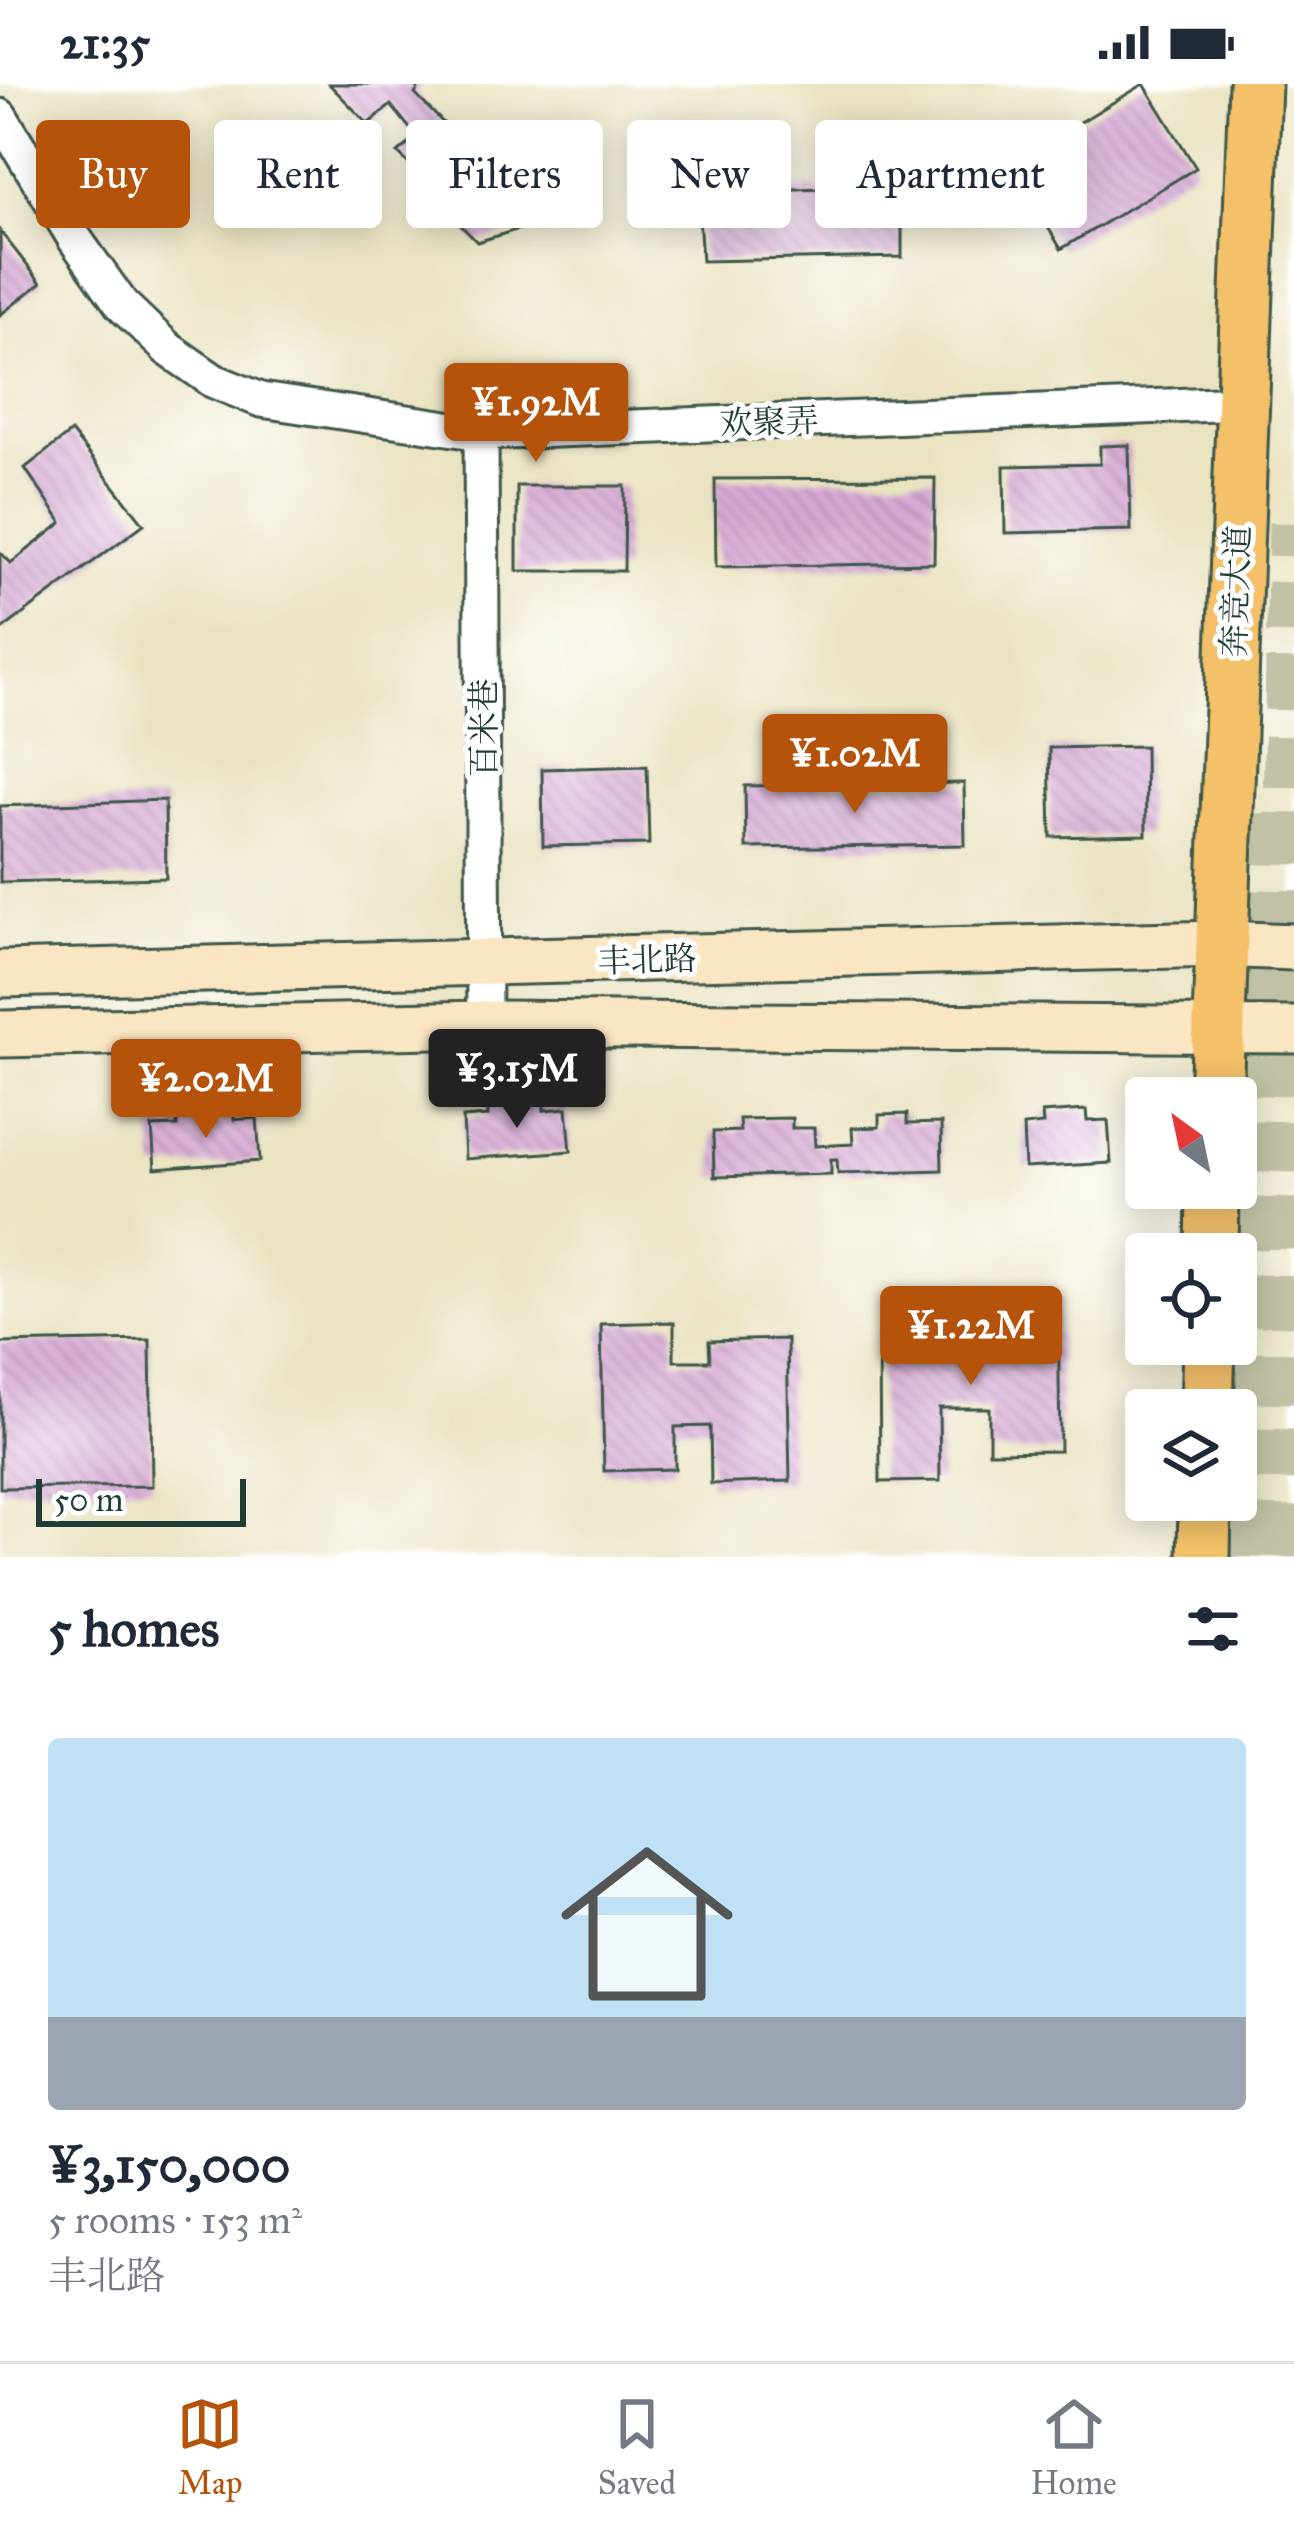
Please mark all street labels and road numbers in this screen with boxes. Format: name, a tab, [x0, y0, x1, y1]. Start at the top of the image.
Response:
street label: 欢聚弄	[719, 400, 819, 444]
street label: 奔竞大道	[1214, 524, 1258, 658]
street label: 百米巷	[464, 679, 504, 778]
street label: 丰北路	[597, 938, 697, 982]

